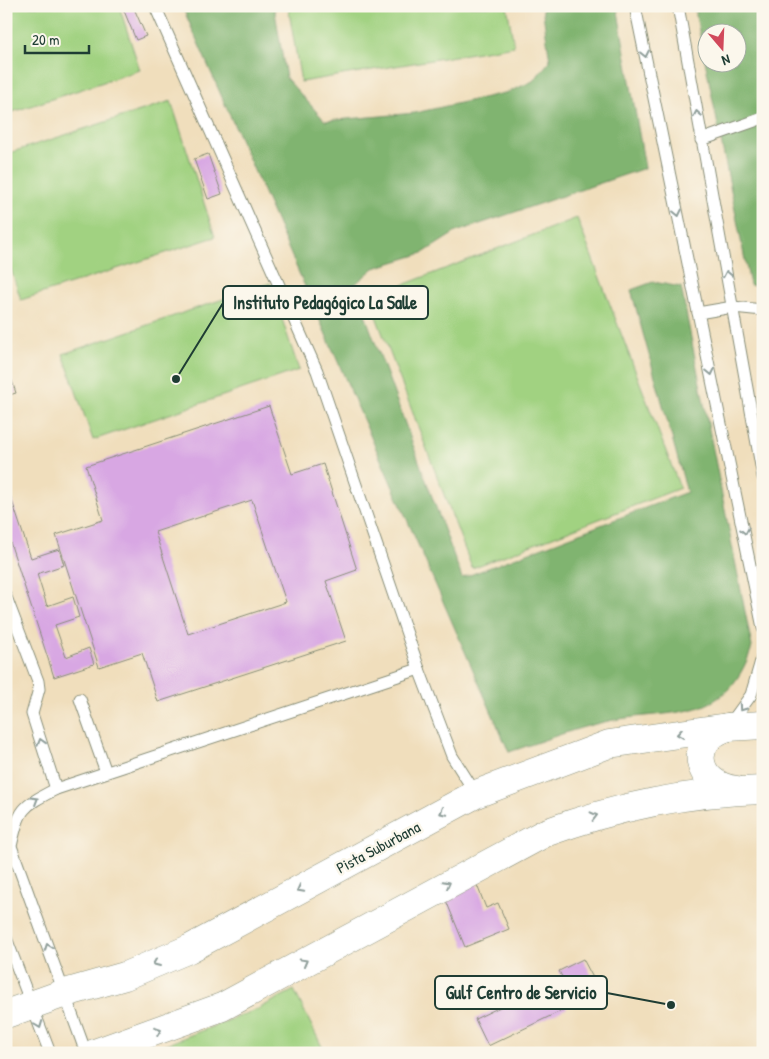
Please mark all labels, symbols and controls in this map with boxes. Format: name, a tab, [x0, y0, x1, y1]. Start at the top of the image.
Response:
scale bar	[25, 22, 89, 54]
north arrow	[696, 22, 746, 72]
text: 20 m	[32, 29, 59, 50]
one-way arrow	[639, 50, 650, 58]
text: N	[719, 51, 733, 71]
one-way arrow	[692, 110, 702, 118]
one-way arrow	[672, 209, 682, 218]
one-way arrow	[722, 269, 733, 278]
callout: Instituto Pedagógico La Salle	[223, 286, 428, 319]
text: Instituto Pedagógico La Salle	[233, 290, 418, 316]
one-way arrow	[705, 368, 715, 377]
one-way arrow	[739, 527, 749, 536]
one-way arrow	[739, 702, 748, 712]
one-way arrow	[675, 728, 684, 738]
one-way arrow	[37, 739, 47, 747]
one-way arrow	[29, 797, 38, 807]
one-way arrow	[439, 805, 448, 815]
one-way arrow	[590, 811, 599, 822]
street label: Pista Suburbana	[332, 816, 424, 878]
one-way arrow	[442, 880, 451, 890]
one-way arrow	[297, 883, 306, 893]
one-way arrow	[44, 944, 54, 952]
one-way arrow	[152, 957, 161, 967]
one-way arrow	[299, 958, 308, 968]
callout: Gulf Centro de Servicio	[435, 976, 607, 1009]
text: Gulf Centro de Servicio	[445, 980, 597, 1005]
one-way arrow	[33, 1020, 44, 1029]
one-way arrow	[153, 1027, 162, 1037]

